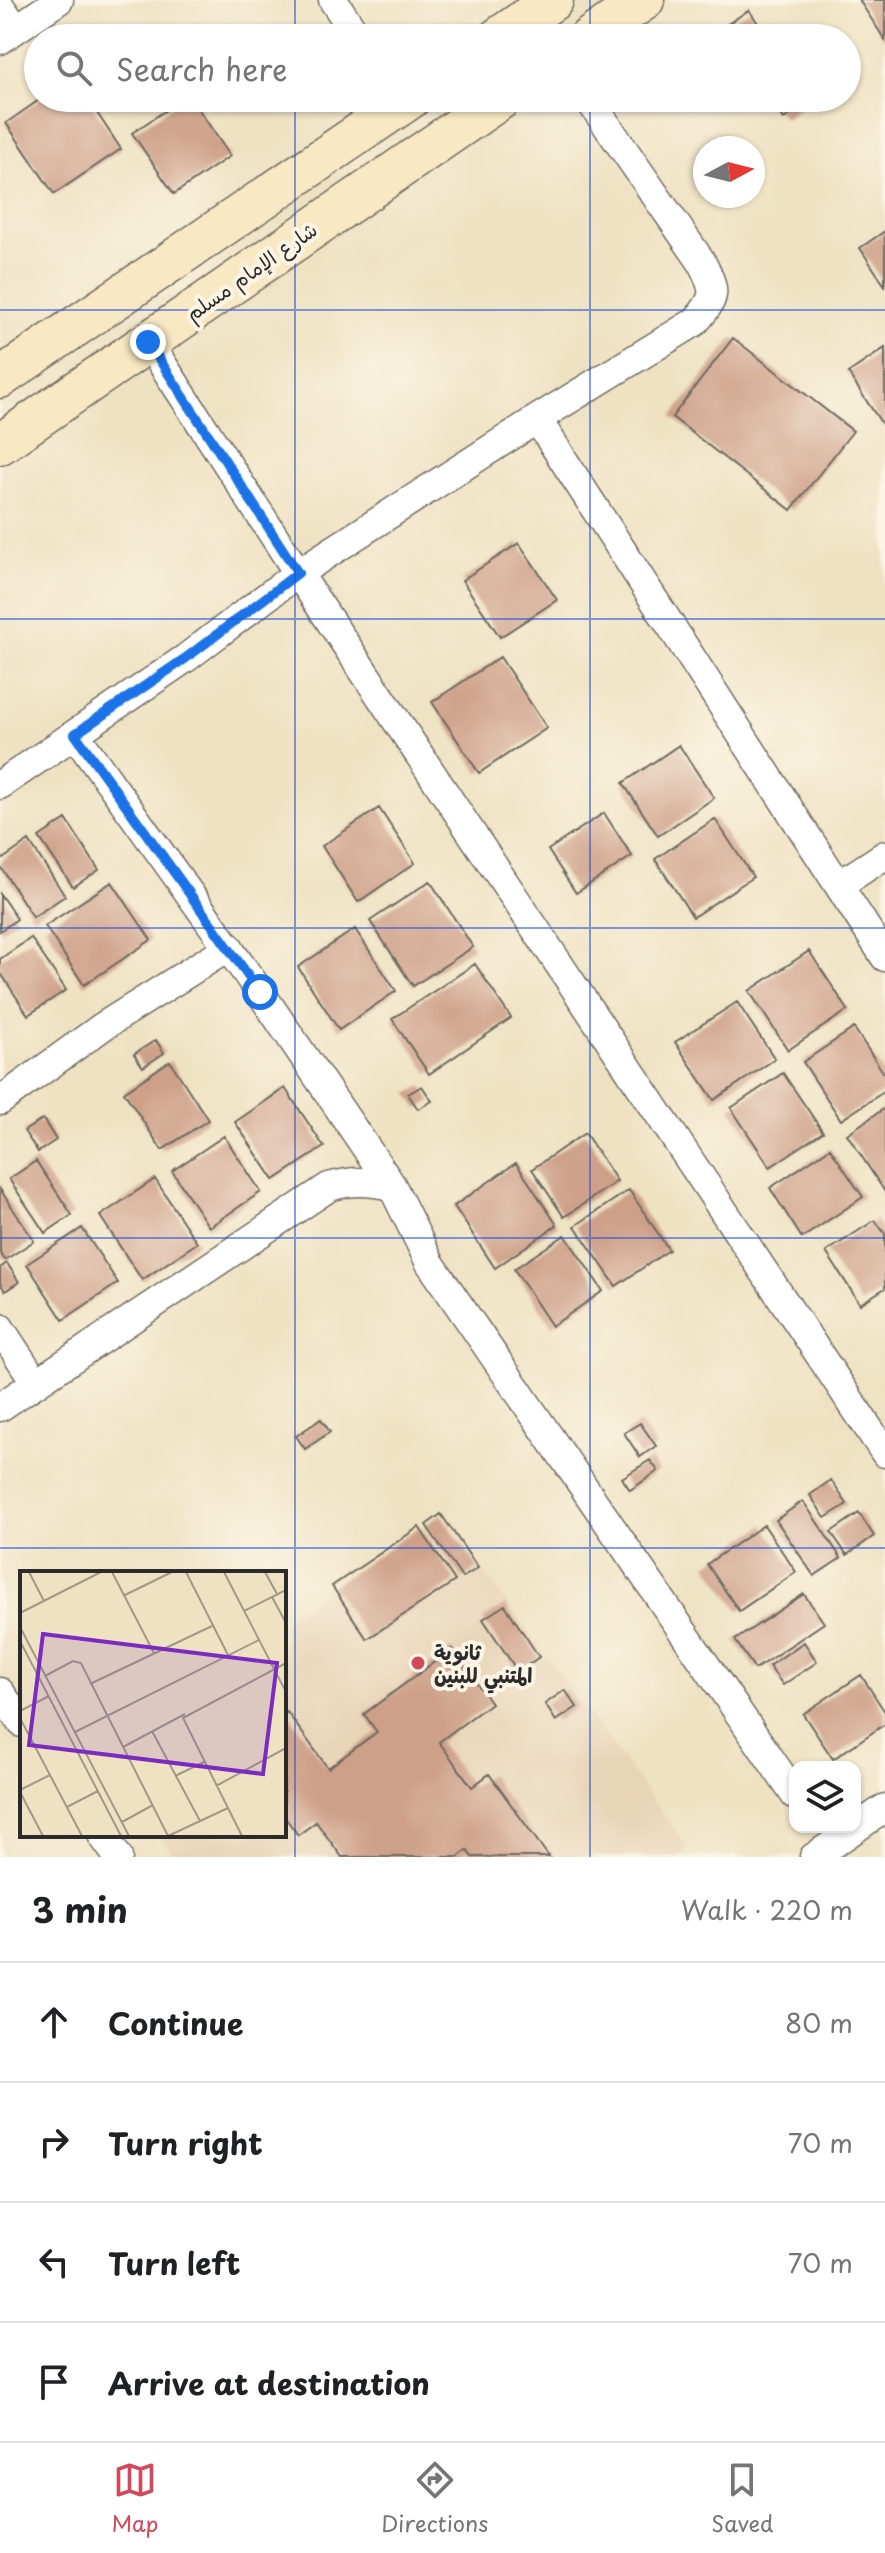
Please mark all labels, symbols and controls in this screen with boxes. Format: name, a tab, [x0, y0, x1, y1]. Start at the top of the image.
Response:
search box	[24, 24, 861, 112]
icon: search	[52, 46, 96, 90]
text: Search here	[116, 46, 288, 91]
north arrow	[693, 136, 765, 208]
street label: شارع الإمام مسلم	[179, 214, 324, 329]
route end	[130, 324, 166, 360]
route start	[242, 974, 278, 1010]
inset map	[20, 1571, 286, 1837]
place label: ثانوية المتنبي للبنين	[434, 1637, 532, 1694]
marker: ثانوية المتنبي للبنين	[409, 1654, 427, 1672]
map controls	[789, 1761, 861, 1833]
button: layers	[789, 1761, 861, 1833]
text: 3 min	[32, 1883, 128, 1935]
text: Walk · 220 m	[681, 1890, 853, 1929]
icon: ahead	[32, 2000, 76, 2044]
text: Continue	[108, 2000, 243, 2045]
text: 80 m	[785, 2003, 853, 2042]
icon: right	[32, 2120, 76, 2164]
text: Turn right	[108, 2120, 263, 2165]
text: 70 m	[788, 2123, 853, 2162]
icon: left	[32, 2240, 76, 2284]
text: Turn left	[108, 2240, 240, 2285]
text: 70 m	[788, 2243, 853, 2282]
icon: arrive	[32, 2360, 76, 2404]
text: Arrive at destination	[108, 2360, 430, 2405]
tab: Map	[111, 2458, 158, 2539]
tab: Directions	[381, 2458, 488, 2539]
tab: Saved	[711, 2458, 774, 2539]

